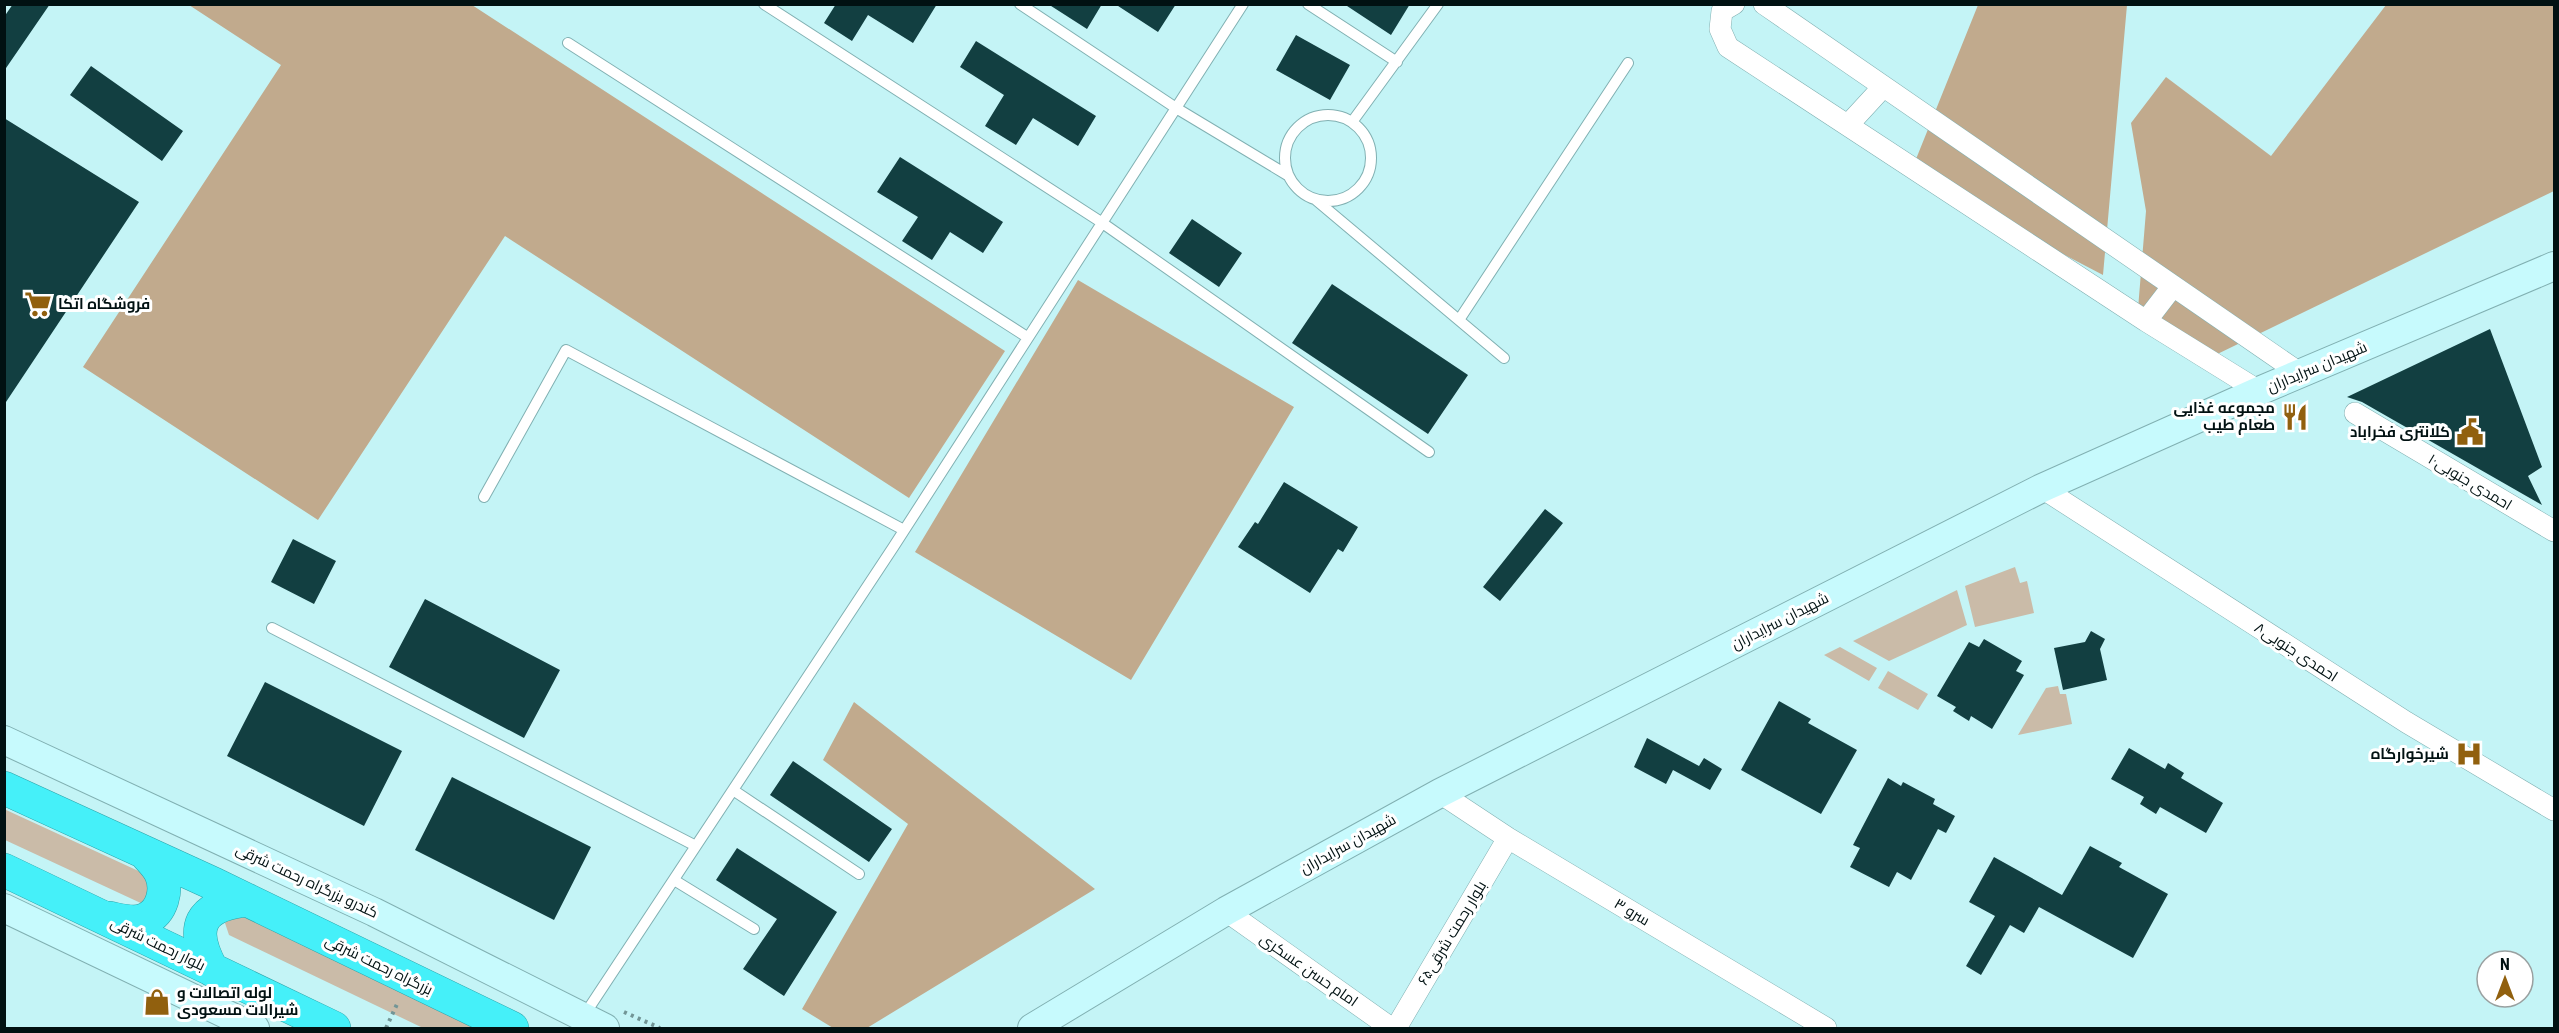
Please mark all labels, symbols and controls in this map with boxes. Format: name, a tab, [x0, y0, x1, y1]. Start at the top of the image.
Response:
supermarket icon: فروشگاه اتکا	[23, 289, 53, 319]
place label: فروشگاه اتکا	[58, 295, 150, 313]
street label: شهیدان سرایداران	[2264, 338, 2370, 397]
place label: مجموعه غذایی طعام طیب	[2173, 399, 2275, 435]
restaurant icon: مجموعه غذایی طعام طیب	[2280, 402, 2310, 432]
public building icon: کلانتری فخراباد	[2455, 417, 2485, 447]
place label: کلانتری فخراباد	[2350, 423, 2450, 441]
street label: احمدی جنوبی۱۰	[2424, 450, 2515, 515]
street label: شهیدان سرایداران	[1728, 589, 1832, 654]
street label: احمدی جنوبی۸	[2251, 618, 2341, 686]
hospital icon: شیرخوارگاه	[2454, 739, 2484, 769]
place label: شیرخوارگاه	[2371, 745, 2449, 763]
street label: شهیدان سرایداران	[1297, 810, 1400, 879]
street label: کندرو بزرگراه رحمت شرقی	[233, 840, 381, 923]
street label: بلوار رحمت شرقی۶۵	[1414, 878, 1491, 989]
street label: سرو ۳	[1611, 894, 1653, 930]
street label: بلوار رحمت شرقی	[107, 913, 208, 976]
street label: امام حسن عسکری	[1256, 930, 1361, 1011]
street label: بزرگراه رحمت شرقی	[322, 931, 436, 1000]
north arrow	[2475, 949, 2535, 1009]
text: N	[2500, 955, 2510, 974]
place label: لوله اتصالات و شیرالات مسعودی	[177, 984, 298, 1019]
shop icon: لوله اتصالات و شیرالات مسعودی	[142, 987, 172, 1017]

